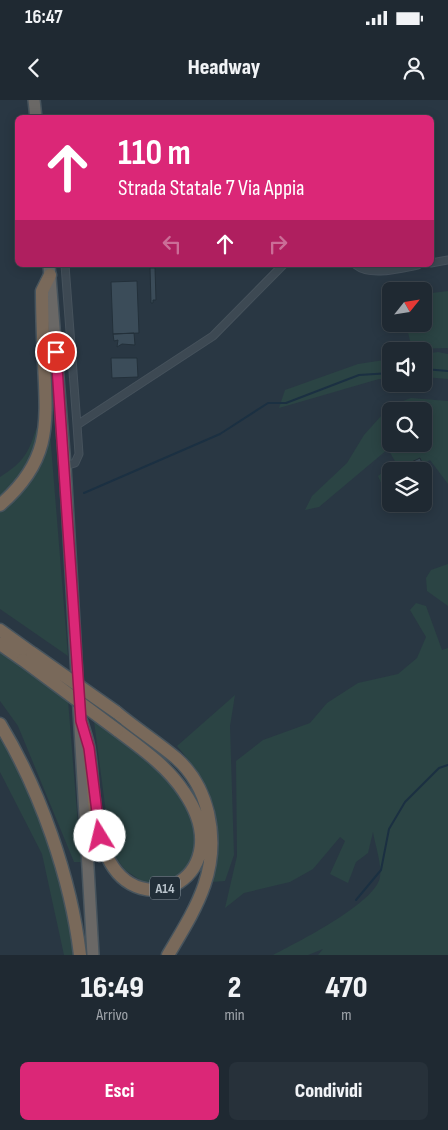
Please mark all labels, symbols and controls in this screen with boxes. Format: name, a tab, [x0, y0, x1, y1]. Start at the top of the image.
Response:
text: 16:47	[25, 6, 63, 29]
icon: back	[20, 54, 48, 82]
text: Headway	[188, 54, 260, 81]
icon: person	[400, 54, 428, 82]
text: 110 m	[118, 132, 191, 175]
icon: ahead	[35, 135, 100, 200]
text: Strada Statale 7 Via Appia	[118, 175, 305, 202]
icon: left	[158, 230, 186, 258]
icon: ahead	[211, 230, 239, 258]
icon: right	[264, 230, 292, 258]
north arrow	[382, 282, 432, 332]
map controls	[382, 282, 432, 512]
pin	[35, 331, 77, 373]
icon: arrive	[42, 338, 70, 366]
button: sound	[382, 342, 432, 392]
button: search	[382, 402, 432, 452]
button: layers	[382, 462, 432, 512]
position arrow	[73, 809, 125, 861]
road number: A14	[150, 876, 180, 900]
text: 16:49	[81, 970, 144, 1006]
text: 2	[228, 970, 241, 1006]
text: 470	[325, 970, 367, 1006]
text: Arrivo	[96, 1006, 128, 1025]
text: min	[224, 1006, 245, 1025]
text: m	[341, 1006, 351, 1025]
button: Esci	[20, 1062, 219, 1120]
button: Condividi	[229, 1062, 428, 1120]

